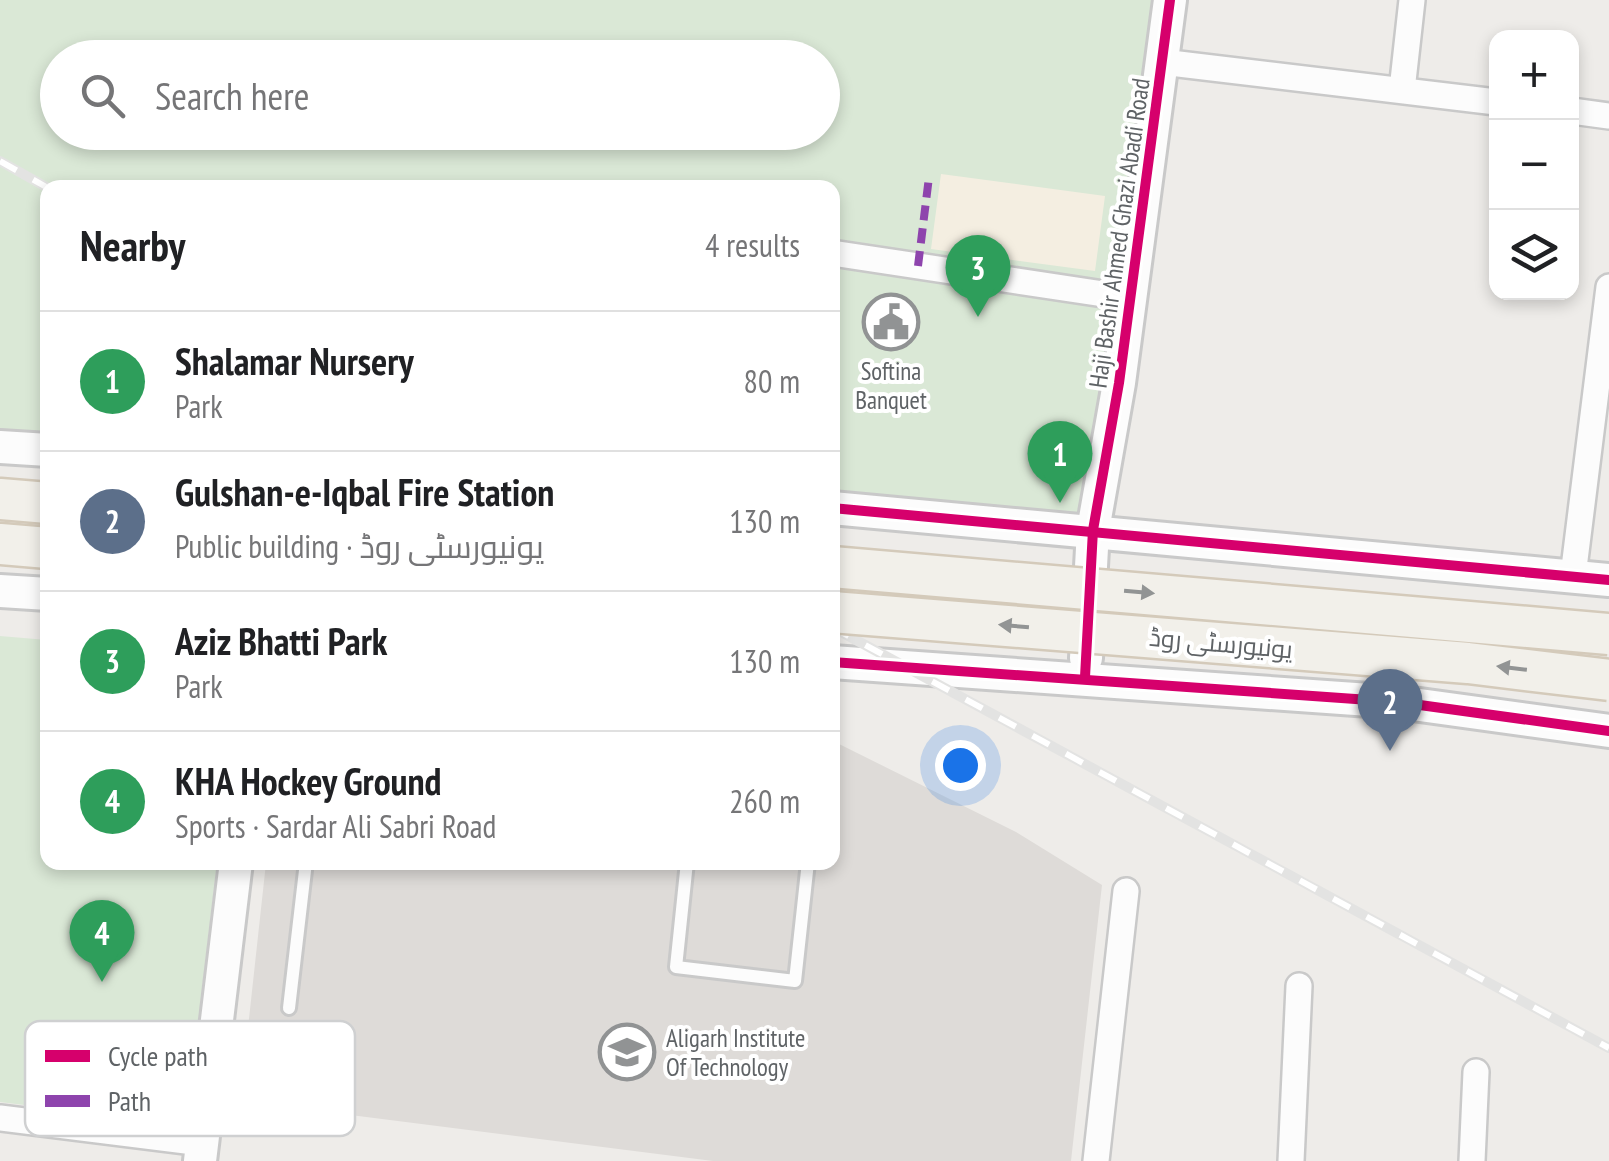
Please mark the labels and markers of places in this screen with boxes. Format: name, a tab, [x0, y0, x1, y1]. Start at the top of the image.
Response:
pin: 3	[946, 234, 1010, 317]
public building icon: Softina Banquet	[861, 292, 921, 352]
place label: Softina Banquet	[855, 355, 927, 416]
pin: 1	[1028, 420, 1092, 503]
pin: 2	[1358, 668, 1422, 751]
pin: 4	[70, 900, 134, 982]
school or university icon: Aligarh Institute Of Technology	[597, 1022, 657, 1082]
place label: Aligarh Institute Of Technology	[666, 1022, 805, 1083]

